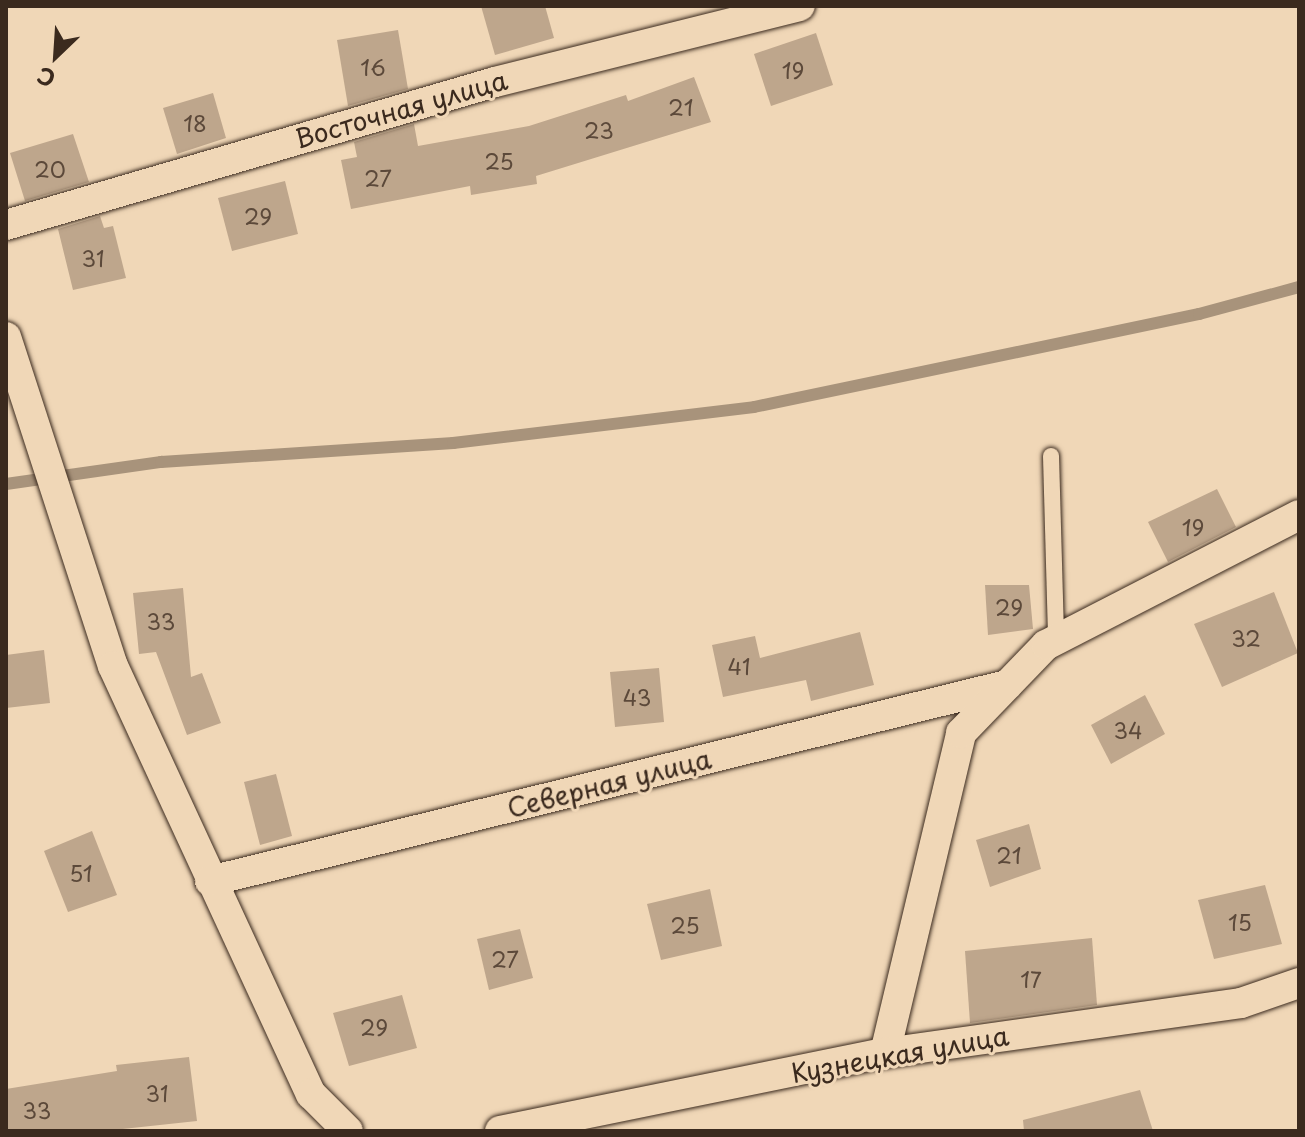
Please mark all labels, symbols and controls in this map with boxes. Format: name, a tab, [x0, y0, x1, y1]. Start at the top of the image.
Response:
north arrow	[16, 16, 96, 96]
house number: 16	[360, 54, 386, 80]
house number: 19	[782, 57, 804, 83]
text: С	[31, 60, 60, 97]
street label: Восточная улица	[290, 64, 512, 154]
house number: 21	[668, 94, 694, 120]
house number: 18	[183, 110, 207, 136]
house number: 23	[584, 117, 614, 143]
house number: 25	[484, 148, 514, 174]
house number: 20	[34, 156, 66, 182]
house number: 27	[364, 165, 392, 191]
house number: 29	[244, 203, 272, 229]
house number: 31	[81, 245, 105, 271]
house number: 19	[1182, 514, 1204, 540]
house number: 29	[995, 594, 1023, 620]
house number: 33	[147, 608, 175, 634]
house number: 32	[1231, 625, 1261, 651]
house number: 41	[727, 653, 751, 679]
house number: 43	[623, 684, 651, 710]
house number: 34	[1113, 717, 1143, 743]
street label: Северная улица	[503, 742, 715, 824]
house number: 21	[996, 842, 1022, 868]
house number: 51	[69, 860, 93, 886]
house number: 15	[1228, 909, 1252, 935]
house number: 25	[670, 912, 700, 938]
house number: 27	[491, 946, 519, 972]
house number: 17	[1020, 966, 1042, 992]
house number: 29	[360, 1014, 388, 1040]
street label: Кузнецкая улица	[788, 1019, 1012, 1089]
house number: 31	[145, 1080, 169, 1106]
house number: 33	[23, 1097, 51, 1123]

